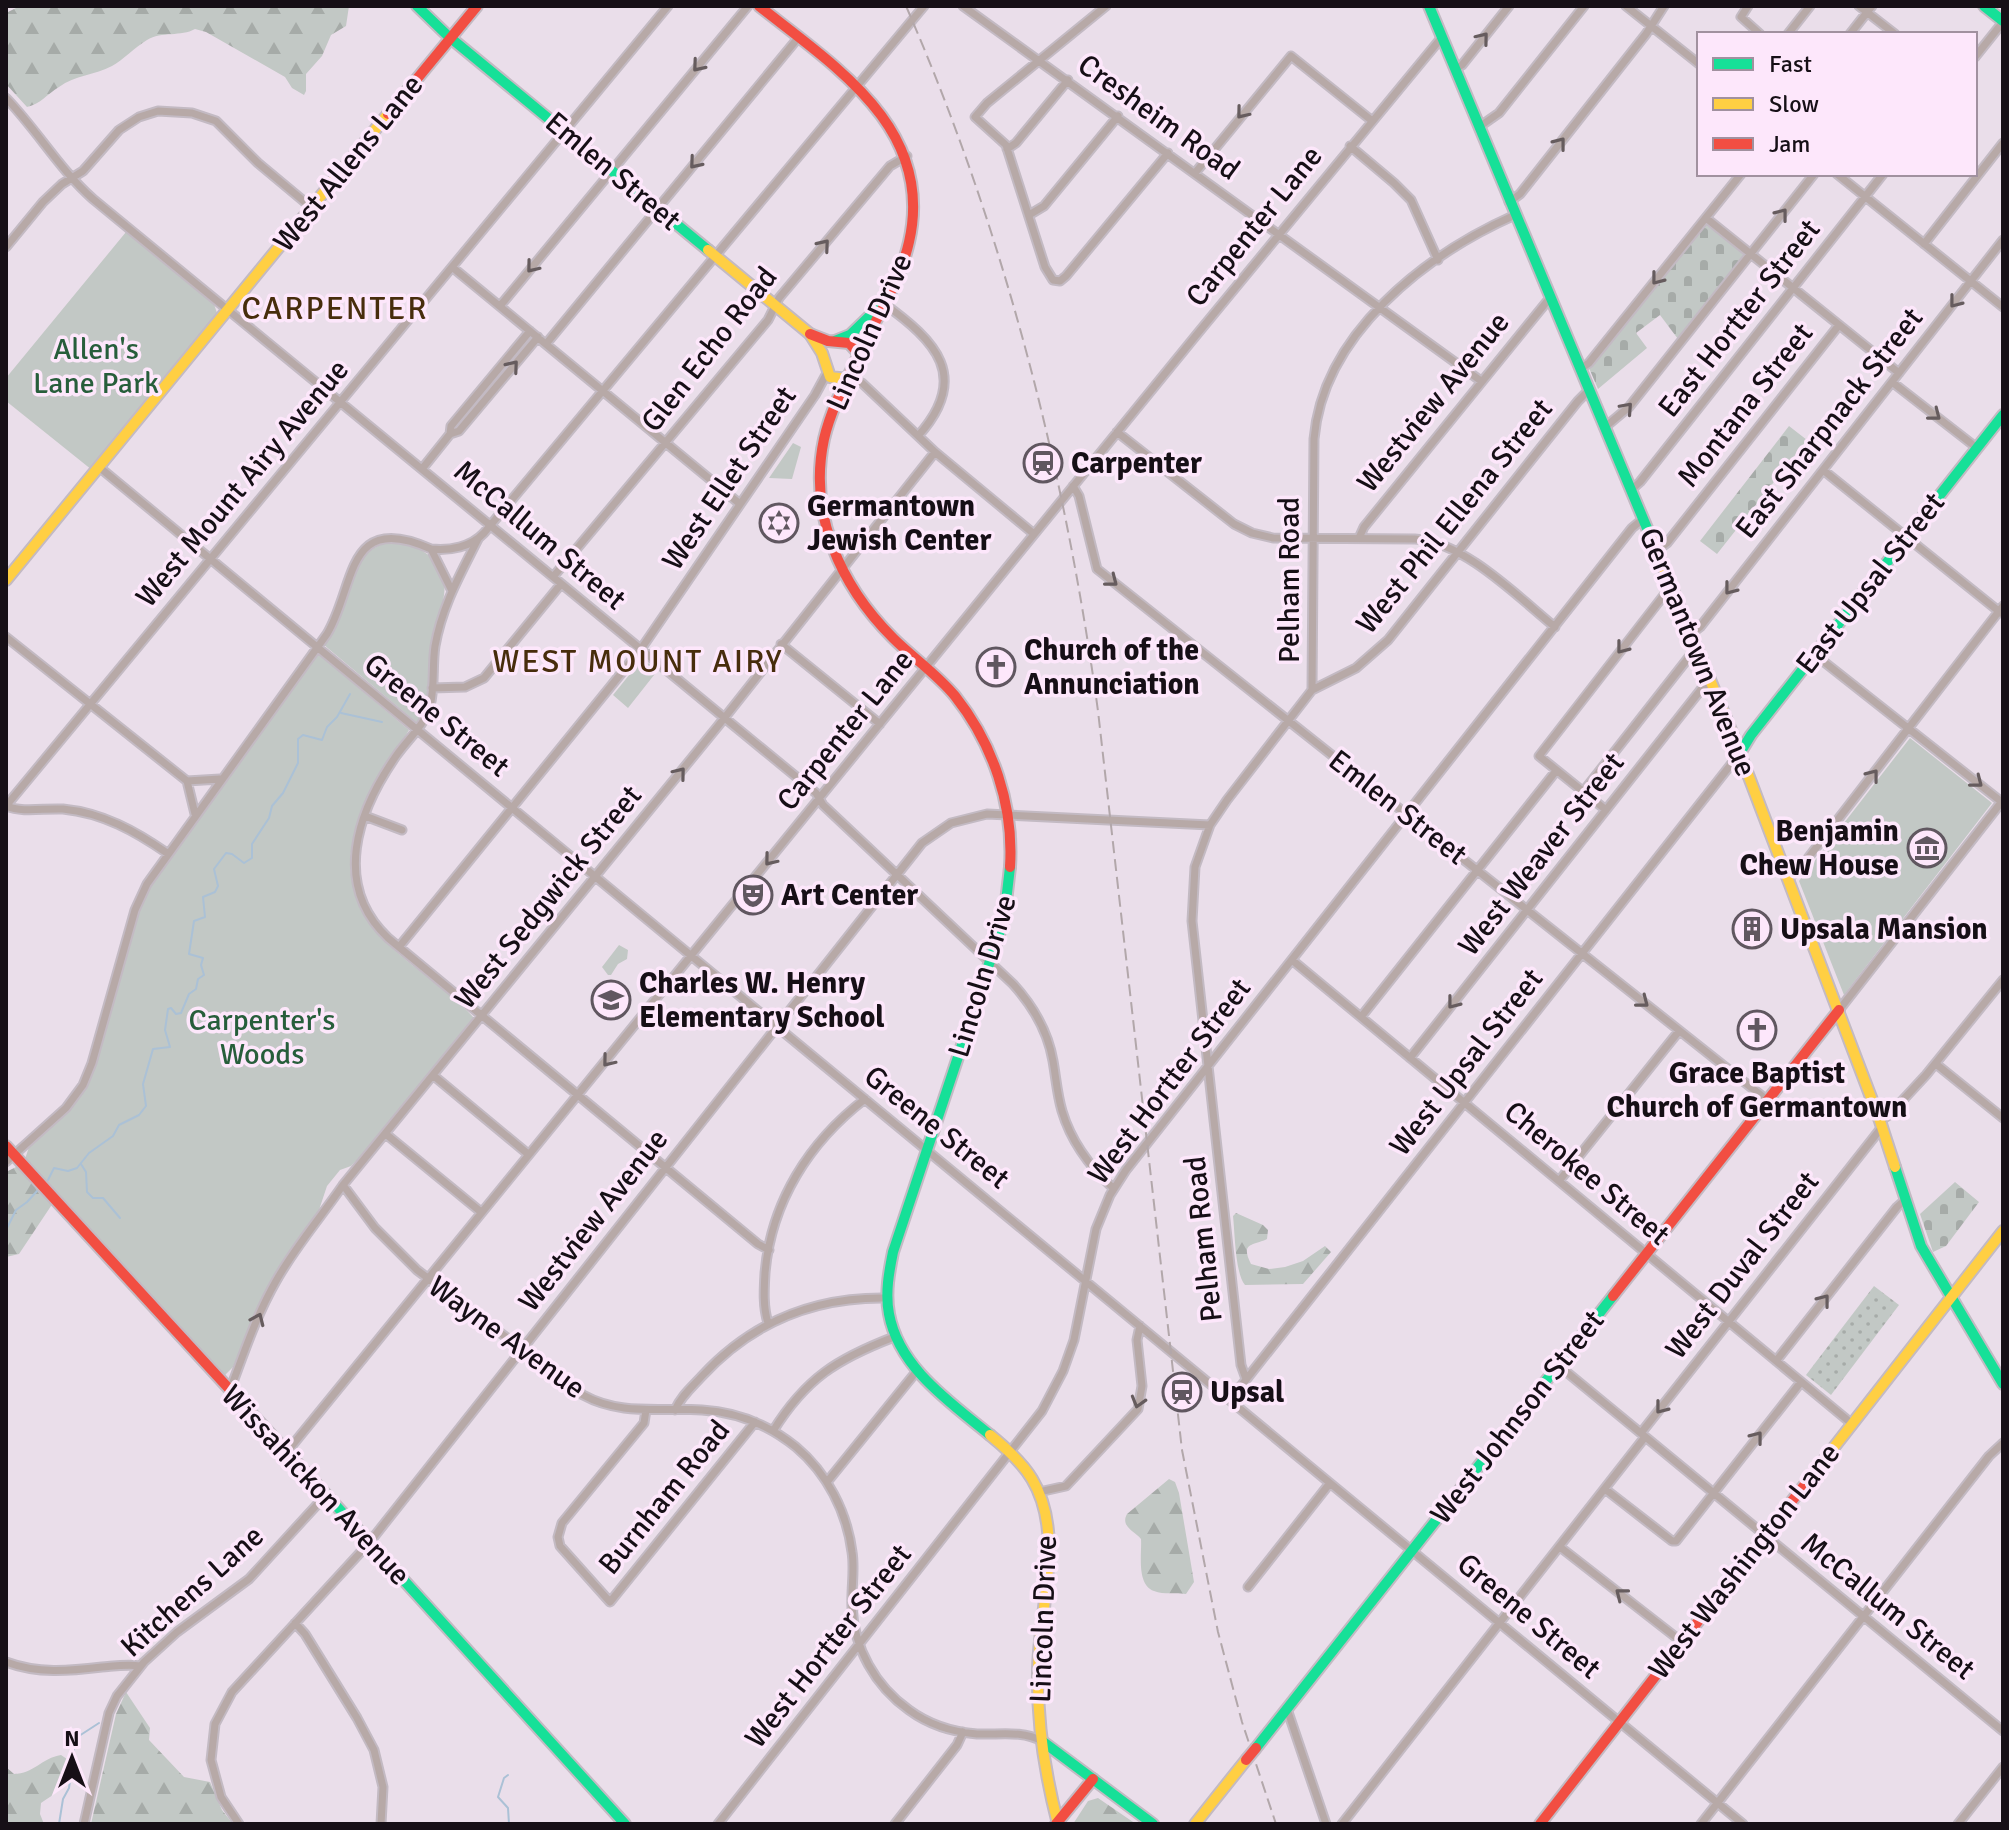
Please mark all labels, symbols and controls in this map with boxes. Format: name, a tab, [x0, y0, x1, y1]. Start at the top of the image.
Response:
legend	[1697, 32, 1977, 176]
one-way arrow	[1473, 33, 1488, 48]
street label: Cresheim Road	[1071, 46, 1247, 189]
text: Fast	[1769, 49, 1812, 79]
one-way arrow	[693, 57, 708, 71]
street label: West Allens Lane	[266, 67, 431, 260]
text: Slow	[1769, 89, 1819, 119]
street label: Emlen Street	[537, 104, 688, 239]
one-way arrow	[1238, 104, 1252, 119]
text: Jam	[1769, 129, 1810, 159]
street label: Carpenter Lane	[1178, 138, 1331, 314]
one-way arrow	[1550, 138, 1565, 152]
one-way arrow	[690, 154, 705, 169]
one-way arrow	[1772, 209, 1787, 223]
street label: East Hortter Street	[1651, 212, 1828, 425]
one-way arrow	[814, 239, 829, 254]
street label: Lincoln Drive	[818, 248, 921, 416]
one-way arrow	[527, 257, 542, 272]
street label: Glen Echo Road	[633, 259, 785, 439]
one-way arrow	[1652, 270, 1666, 285]
district label: CARPENTER	[241, 289, 429, 328]
one-way arrow	[1950, 293, 1965, 307]
street label: East Sharpnack Street	[1728, 301, 1931, 546]
street label: Westview Avenue	[1349, 305, 1517, 500]
street label: Montana Street	[1670, 316, 1821, 495]
park label: Allen's Lane Park	[33, 331, 159, 402]
street label: West Mount Airy Avenue	[128, 352, 357, 615]
one-way arrow	[503, 361, 518, 376]
street label: West Ellet Street	[654, 379, 805, 577]
street label: West Phil Ellena Street	[1348, 391, 1561, 641]
one-way arrow	[1618, 402, 1632, 417]
one-way arrow	[1926, 405, 1940, 420]
station icon: Carpenter	[1022, 442, 1064, 484]
place label: Carpenter	[1071, 445, 1202, 482]
street label: McCallum Street	[446, 453, 633, 618]
street label: East Upsal Street	[1788, 485, 1953, 681]
place label: Germantown Jewish Center	[807, 488, 991, 559]
street label: Pelham Road	[1271, 497, 1308, 663]
synagogue icon: Germantown Jewish Center	[758, 502, 800, 544]
street label: Germantown Avenue	[1631, 522, 1764, 782]
one-way arrow	[1103, 571, 1117, 586]
one-way arrow	[1725, 580, 1740, 594]
place label: Church of the Annunciation	[1024, 632, 1200, 703]
one-way arrow	[1618, 639, 1632, 654]
district label: WEST MOUNT AIRY	[492, 642, 784, 681]
street label: Carpenter Lane	[769, 642, 922, 818]
street label: Greene Street	[357, 646, 517, 785]
church icon: Church of the Annunciation	[975, 646, 1017, 688]
street label: Emlen Street	[1321, 742, 1474, 873]
street label: West Weaver Street	[1451, 745, 1632, 963]
one-way arrow	[670, 767, 685, 782]
one-way arrow	[1863, 769, 1877, 783]
one-way arrow	[1968, 773, 1983, 787]
street label: West Sedgwick Street	[447, 778, 650, 1017]
place label: Benjamin Chew House	[1740, 813, 1899, 884]
museum icon: Benjamin Chew House	[1906, 827, 1948, 869]
one-way arrow	[765, 851, 780, 865]
theatre icon: Art Center	[732, 874, 774, 916]
place label: Art Center	[781, 877, 918, 914]
street label: Lincoln Drive	[940, 890, 1025, 1062]
building icon: Upsala Mansion	[1731, 908, 1773, 950]
place label: Upsala Mansion	[1780, 911, 1988, 948]
street label: West Upsal Street	[1382, 961, 1551, 1163]
place label: Charles W. Henry Elementary School	[639, 965, 885, 1036]
street label: West Hortter Street	[1080, 971, 1259, 1192]
school or university icon: Charles W. Henry Elementary School	[590, 979, 632, 1021]
one-way arrow	[1634, 993, 1649, 1007]
one-way arrow	[1449, 994, 1463, 1009]
park label: Carpenter's Woods	[188, 1002, 336, 1073]
church icon: Grace Baptist Church of Germantown	[1736, 1009, 1778, 1051]
one-way arrow	[603, 1051, 618, 1066]
place label: Grace Baptist Church of Germantown	[1607, 1055, 1907, 1126]
street label: Greene Street	[857, 1058, 1017, 1197]
street label: Cherokee Street	[1496, 1093, 1677, 1253]
street label: Westview Avenue	[511, 1122, 676, 1319]
street label: Pelham Road	[1176, 1154, 1231, 1324]
street label: West Duval Street	[1658, 1164, 1827, 1366]
street label: Wayne Avenue	[421, 1268, 592, 1407]
one-way arrow	[1815, 1294, 1829, 1309]
street label: West Johnson Street	[1422, 1303, 1612, 1532]
one-way arrow	[248, 1313, 264, 1327]
station icon: Upsal	[1161, 1371, 1203, 1413]
place label: Upsal	[1210, 1374, 1284, 1411]
street label: Wissahickon Avenue	[213, 1377, 418, 1593]
one-way arrow	[1131, 1395, 1147, 1408]
one-way arrow	[1656, 1399, 1670, 1414]
street label: Burnham Road	[591, 1413, 738, 1582]
one-way arrow	[1748, 1431, 1762, 1446]
street label: West Washington Lane	[1641, 1436, 1848, 1687]
street label: Kitchens Lane	[113, 1518, 271, 1665]
street label: McCallum Street	[1793, 1525, 1982, 1688]
street label: Lincoln Drive	[1022, 1534, 1065, 1704]
street label: West Hortter Street	[737, 1537, 920, 1756]
street label: Greene Street	[1449, 1546, 1608, 1687]
one-way arrow	[1616, 1589, 1630, 1604]
north arrow	[32, 1718, 112, 1798]
text: N	[64, 1725, 80, 1752]

